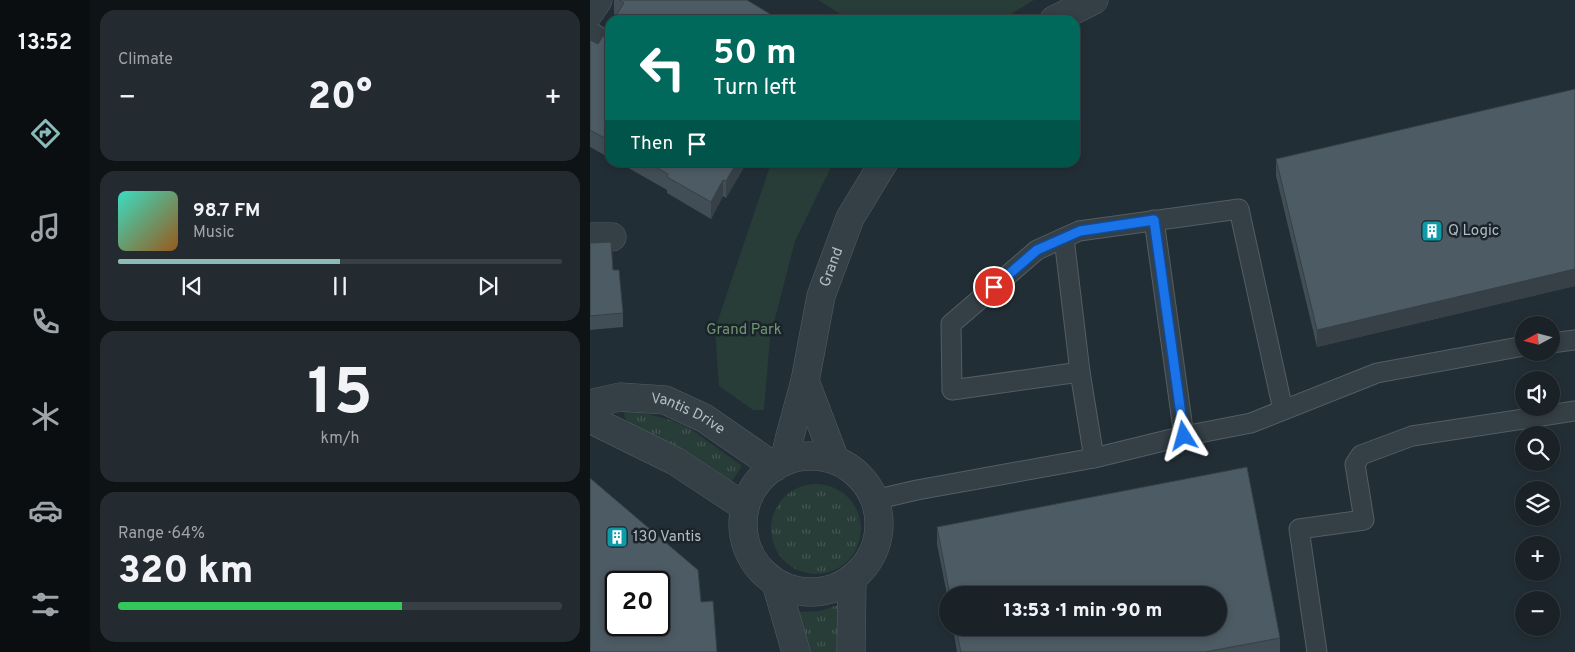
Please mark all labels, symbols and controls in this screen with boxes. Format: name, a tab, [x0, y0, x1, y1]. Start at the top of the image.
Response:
text: 13:52	[18, 30, 72, 57]
text: 50 m	[713, 32, 797, 76]
icon: left	[630, 35, 695, 100]
text: Climate	[118, 50, 173, 70]
text: 20°	[308, 74, 372, 123]
text: Turn left	[713, 75, 796, 102]
text: −	[118, 81, 136, 117]
text: +	[544, 81, 562, 117]
icon: directions	[28, 116, 63, 151]
icon: arrive	[683, 130, 711, 158]
text: Then	[630, 132, 673, 156]
text: 98.7 FM	[193, 199, 260, 223]
icon: music	[28, 210, 63, 245]
building icon: Q Logic	[1420, 219, 1444, 243]
place label: Q Logic	[1448, 222, 1499, 241]
text: Music	[193, 223, 234, 243]
street label: Grand	[816, 245, 848, 290]
pin	[973, 266, 1015, 308]
icon: previous	[178, 272, 206, 300]
icon: pause	[326, 272, 354, 300]
icon: next	[474, 272, 502, 300]
icon: arrive	[980, 273, 1008, 301]
icon: phone	[28, 304, 63, 339]
north arrow	[1515, 316, 1560, 361]
map controls	[1515, 316, 1560, 636]
park label: Grand Park	[706, 321, 782, 340]
text: 15	[307, 355, 373, 437]
button: sound	[1515, 371, 1560, 416]
street label: Vantis Drive	[650, 390, 729, 439]
icon: climate	[28, 399, 63, 434]
position arrow	[1157, 409, 1209, 461]
button: search	[1515, 426, 1560, 471]
text: km/h	[321, 429, 359, 449]
button: layers	[1515, 481, 1560, 526]
icon: car	[28, 493, 63, 528]
text: Range · 64%	[118, 524, 205, 544]
building icon: 130 Vantis	[605, 525, 629, 549]
place label: 130 Vantis	[633, 528, 701, 547]
button: +	[1515, 536, 1560, 581]
text: 320 km	[118, 548, 253, 597]
speed limit sign: 20	[605, 571, 670, 636]
icon: filters	[28, 587, 63, 622]
button: −	[1515, 591, 1560, 636]
text: 13:53 · 1 min · 90 m	[1004, 599, 1162, 623]

